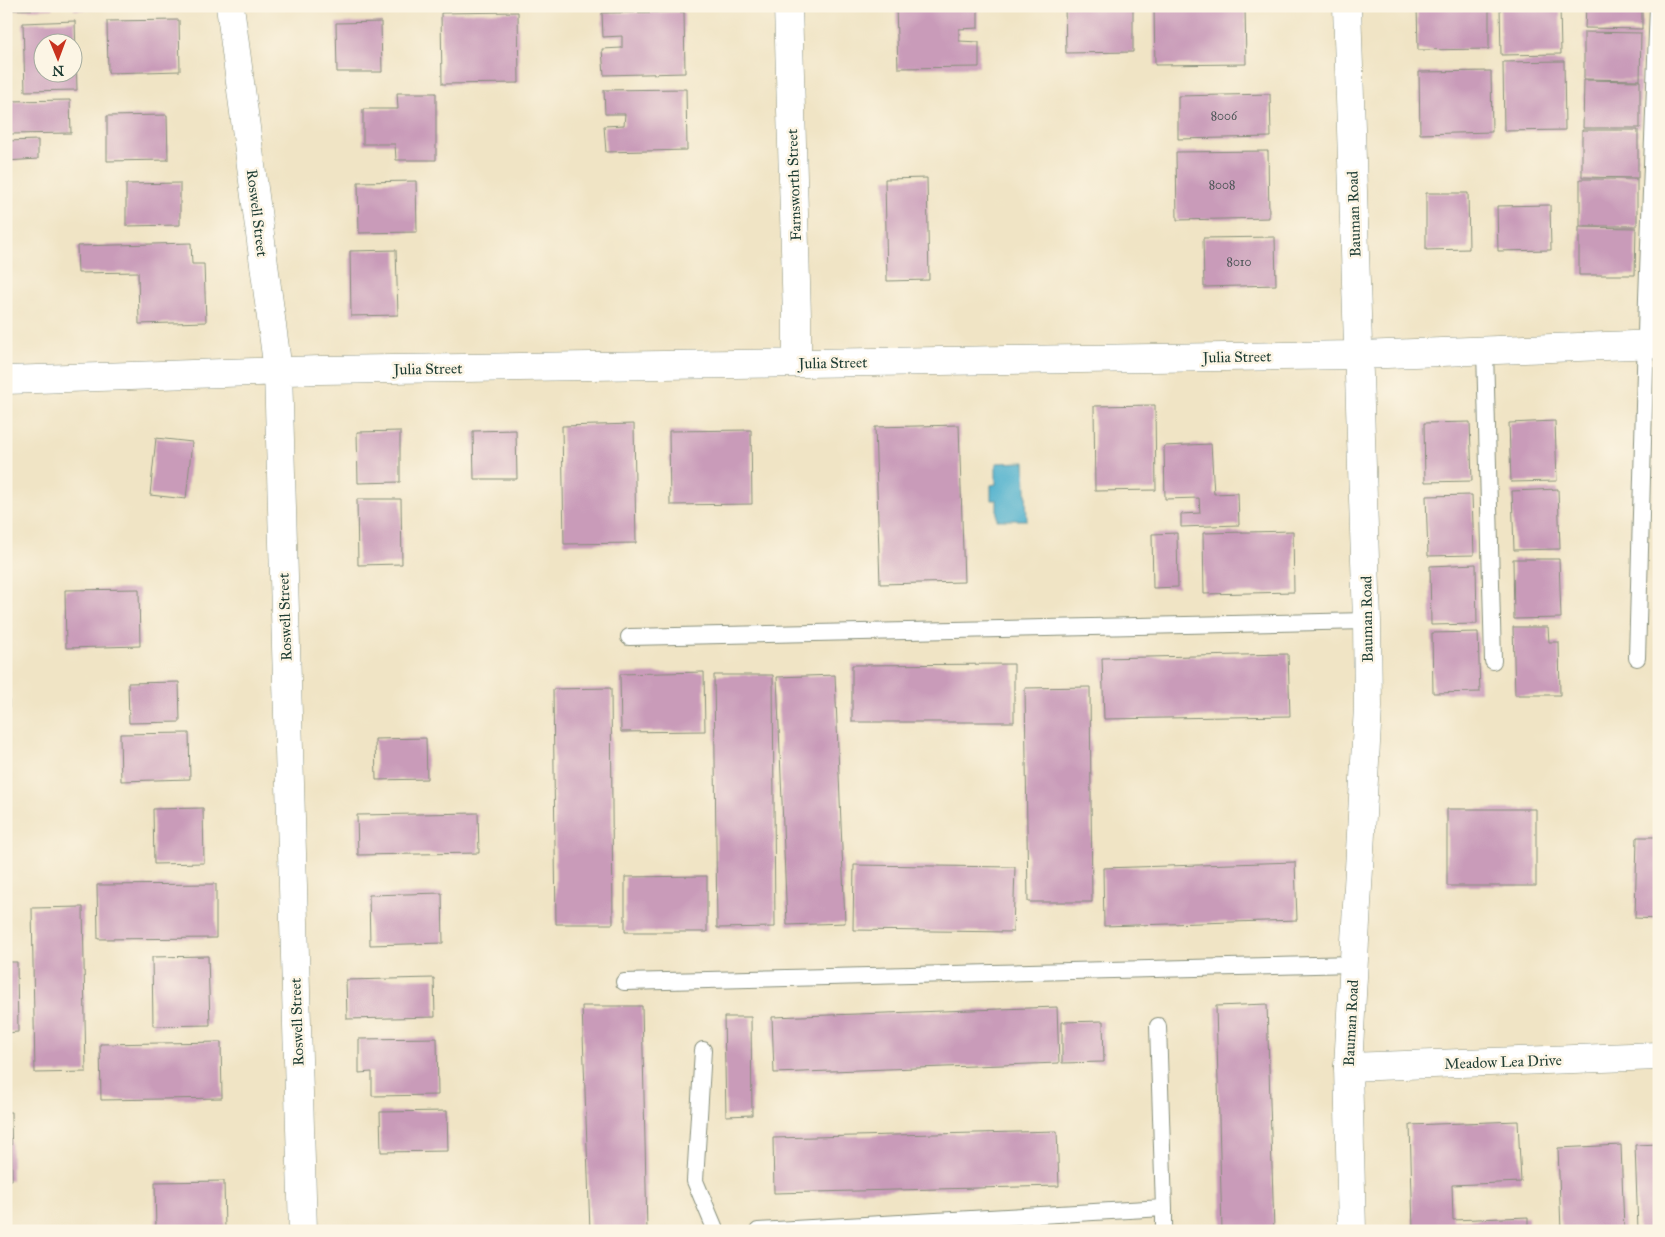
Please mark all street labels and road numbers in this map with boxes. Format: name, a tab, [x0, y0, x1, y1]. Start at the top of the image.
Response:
street label: Farnsworth Street	[783, 128, 805, 241]
street label: Roswell Street	[243, 168, 271, 259]
street label: Bauman Road	[1343, 170, 1365, 258]
street label: Julia Street	[1200, 347, 1272, 368]
street label: Julia Street	[796, 353, 868, 374]
street label: Julia Street	[391, 359, 463, 380]
street label: Roswell Street	[274, 572, 296, 661]
street label: Bauman Road	[1357, 575, 1377, 662]
street label: Roswell Street	[286, 977, 308, 1066]
street label: Bauman Road	[1340, 979, 1362, 1067]
street label: Meadow Lea Drive	[1444, 1051, 1562, 1073]

